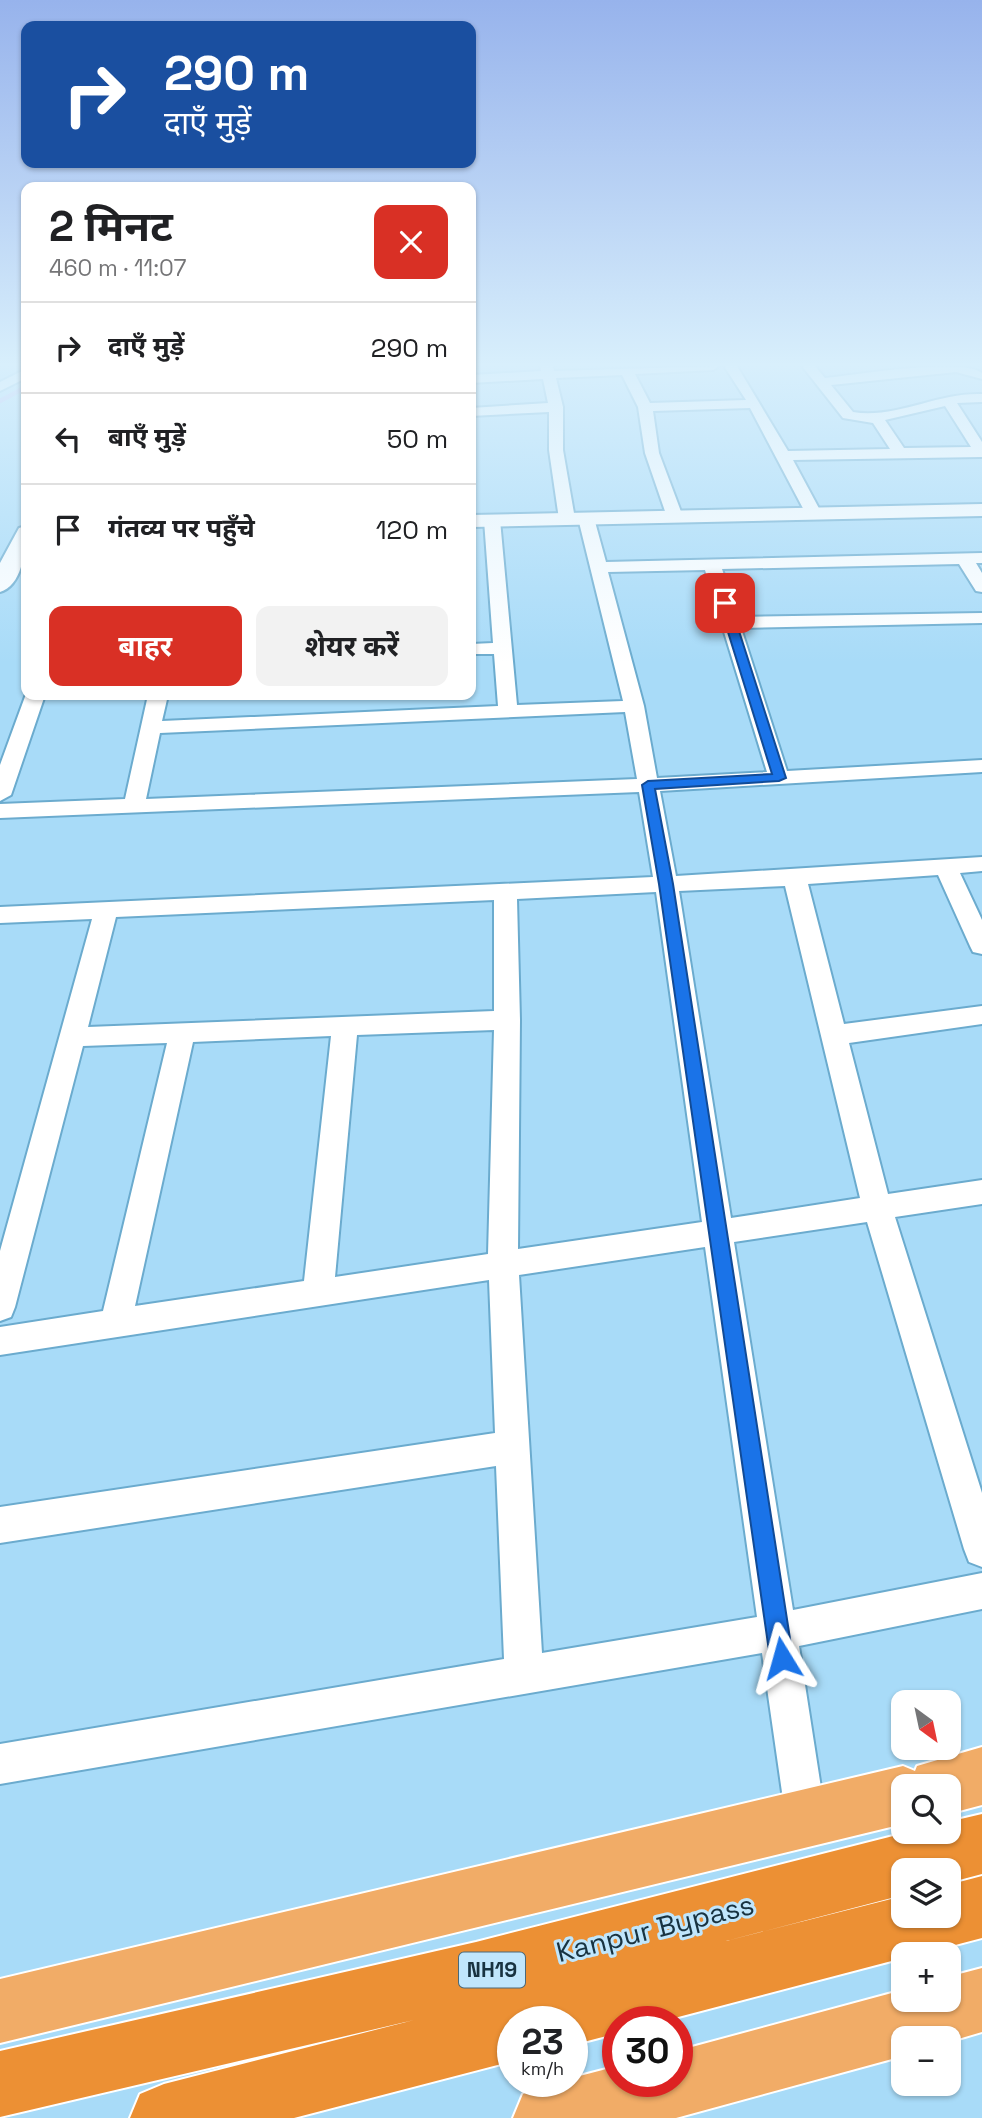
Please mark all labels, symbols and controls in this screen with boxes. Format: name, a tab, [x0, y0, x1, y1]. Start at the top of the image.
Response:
text: 290 m	[164, 42, 309, 104]
icon: right	[49, 49, 140, 140]
text: दाएँ मुड़ें	[164, 103, 251, 143]
text: 2 मिनट	[49, 200, 173, 253]
button: close	[374, 205, 448, 279]
text: 460 m · 11:07	[49, 253, 186, 283]
icon: right	[49, 329, 87, 367]
text: दाएँ मुड़ें	[108, 329, 184, 363]
text: 290 m	[371, 331, 448, 365]
icon: left	[49, 420, 87, 458]
text: बाएँ मुड़ें	[108, 420, 186, 454]
text: 50 m	[387, 422, 448, 456]
icon: arrive	[49, 511, 87, 549]
text: गंतव्य पर पहुँचे	[108, 511, 255, 545]
text: 120 m	[376, 513, 448, 547]
pin	[695, 573, 755, 633]
icon: arrive	[706, 584, 744, 622]
button: बाहर	[49, 606, 242, 686]
button: शेयर करें	[256, 606, 448, 686]
position arrow	[745, 1621, 819, 1695]
north arrow	[891, 1690, 961, 1760]
map controls	[891, 1690, 961, 2096]
button: search	[891, 1774, 961, 1844]
button: layers	[891, 1858, 961, 1928]
street label: Kanpur Bypass	[552, 1886, 758, 1970]
button: +	[891, 1942, 961, 2012]
road number: NH19	[459, 1952, 525, 1988]
speed limit sign: 30	[602, 2006, 693, 2097]
text: 23	[521, 2020, 564, 2064]
button: −	[891, 2026, 961, 2096]
text: km/h	[521, 2057, 564, 2080]

